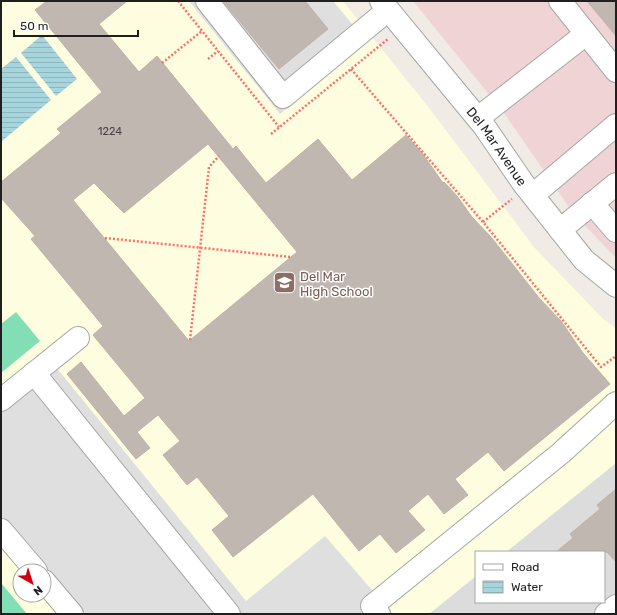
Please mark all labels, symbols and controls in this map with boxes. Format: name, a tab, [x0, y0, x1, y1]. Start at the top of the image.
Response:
scale bar	[14, 12, 138, 38]
text: 50 m	[20, 19, 48, 33]
street label: Del Mar Avenue	[463, 104, 530, 189]
house number: 1224	[98, 125, 122, 138]
place label: Del Mar High School	[300, 269, 373, 300]
school or university icon: Del Mar High School	[272, 270, 298, 296]
legend	[475, 551, 605, 603]
text: Road	[511, 560, 539, 574]
north arrow	[12, 563, 52, 603]
text: Water	[511, 580, 543, 594]
text: N	[31, 583, 45, 598]

